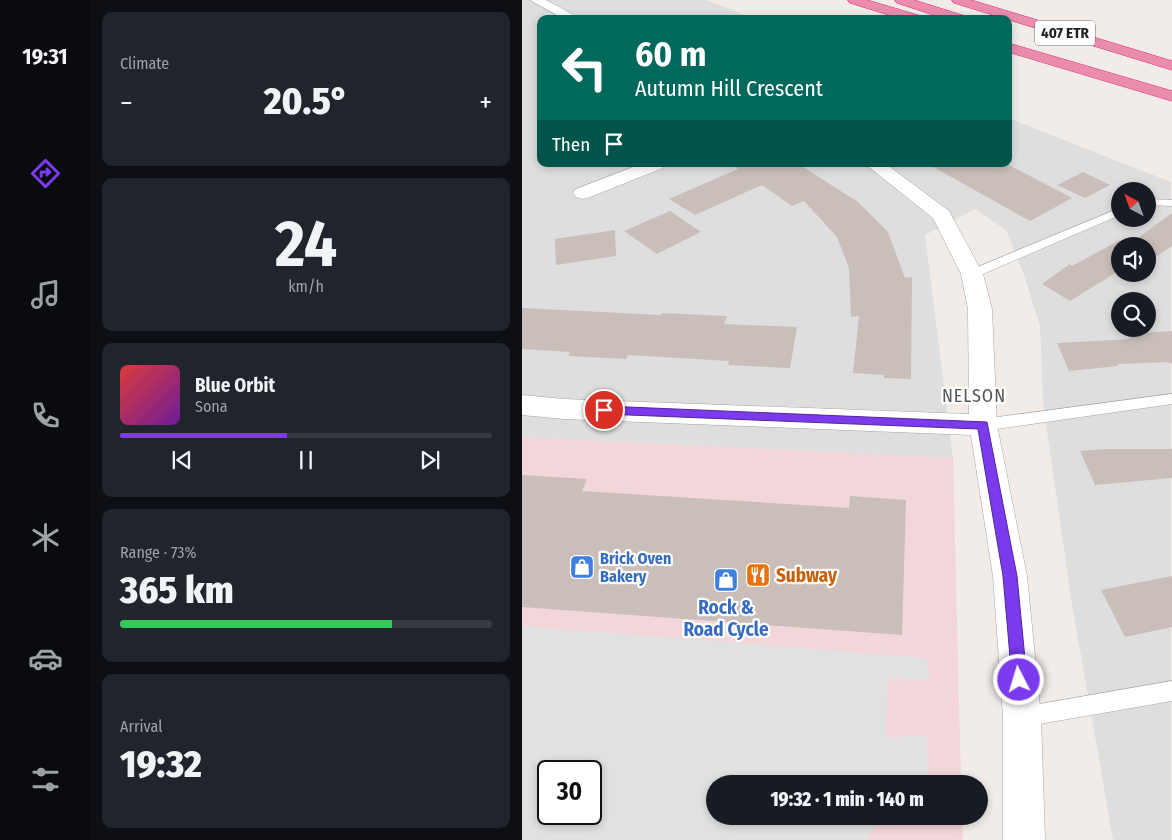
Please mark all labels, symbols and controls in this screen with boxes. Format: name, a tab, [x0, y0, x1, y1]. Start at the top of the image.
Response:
road number: 407 ETR	[1035, 20, 1095, 46]
text: 60 m	[635, 33, 706, 75]
icon: left	[552, 35, 617, 100]
text: 19:31	[22, 43, 68, 70]
text: Climate	[120, 54, 169, 73]
text: Autumn Hill Crescent	[635, 75, 823, 102]
text: 20.5°	[264, 78, 348, 124]
text: −	[120, 86, 133, 119]
text: +	[479, 86, 492, 119]
icon: arrive	[600, 130, 628, 158]
text: Then	[552, 133, 590, 156]
icon: directions	[28, 156, 63, 191]
north arrow	[1111, 182, 1156, 228]
map controls	[1111, 182, 1156, 337]
text: 24	[275, 205, 337, 283]
button: sound	[1111, 237, 1156, 282]
icon: music	[28, 277, 63, 312]
text: km/h	[288, 277, 324, 296]
button: search	[1111, 292, 1156, 337]
text: Blue Orbit	[195, 374, 275, 397]
district label: NELSON	[942, 385, 1006, 407]
pin	[583, 389, 625, 431]
icon: arrive	[590, 396, 618, 424]
text: Sona	[195, 397, 228, 416]
icon: phone	[28, 398, 63, 433]
icon: previous	[168, 446, 196, 474]
icon: pause	[292, 446, 320, 474]
icon: next	[416, 446, 444, 474]
icon: climate	[28, 520, 63, 555]
text: Range · 73%	[120, 543, 196, 562]
place label: Brick Oven Bakery	[600, 549, 671, 586]
shop icon: Brick Oven Bakery	[569, 554, 595, 580]
restaurant icon: Subway	[745, 562, 771, 588]
place label: Subway	[776, 564, 838, 587]
text: 365 km	[120, 567, 234, 613]
shop icon: Rock & Road Cycle	[713, 567, 739, 593]
place label: Rock & Road Cycle	[683, 596, 769, 641]
icon: car	[28, 641, 63, 676]
position arrow	[992, 653, 1044, 705]
text: Arrival	[120, 717, 162, 736]
text: 19:32	[120, 741, 202, 787]
speed limit sign: 30	[537, 760, 602, 825]
icon: filters	[28, 762, 63, 797]
text: 19:32 · 1 min · 140 m	[770, 788, 924, 811]

